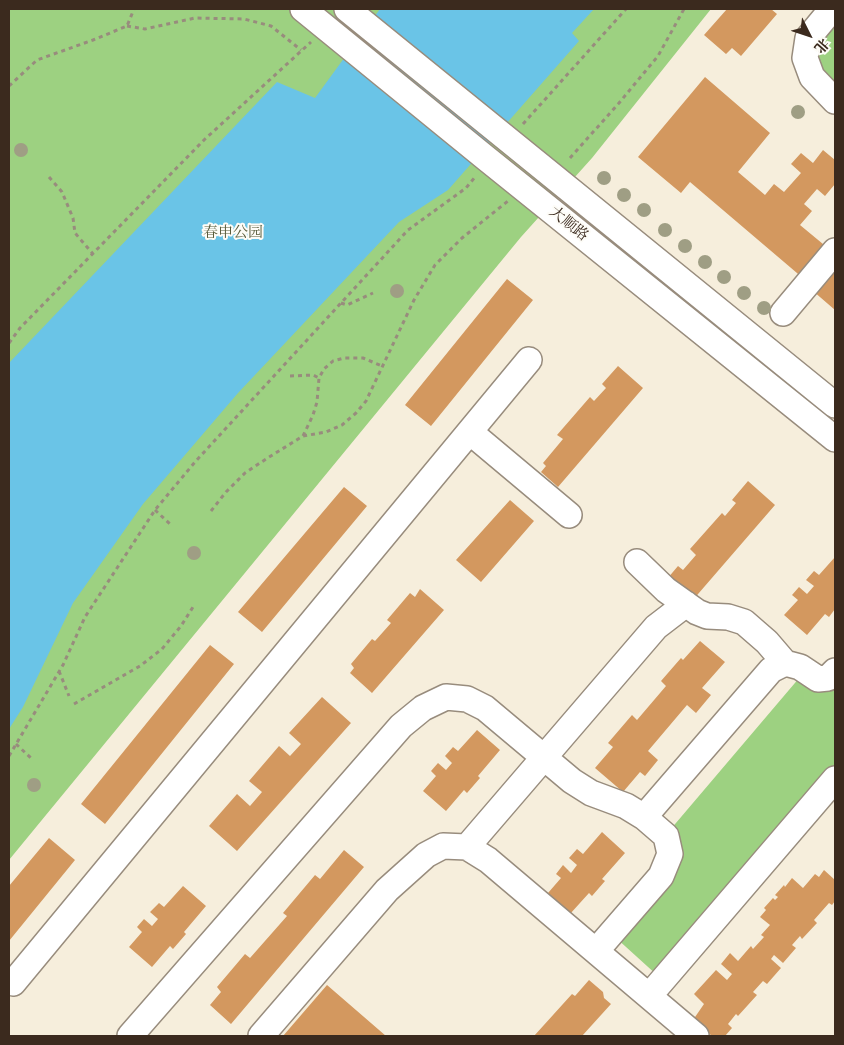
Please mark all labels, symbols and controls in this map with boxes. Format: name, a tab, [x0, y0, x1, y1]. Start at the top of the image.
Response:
north arrow	[784, 10, 834, 60]
text: 北	[809, 34, 832, 57]
street label: 大顺路	[545, 204, 591, 246]
park label: 春申公园	[203, 225, 263, 243]

